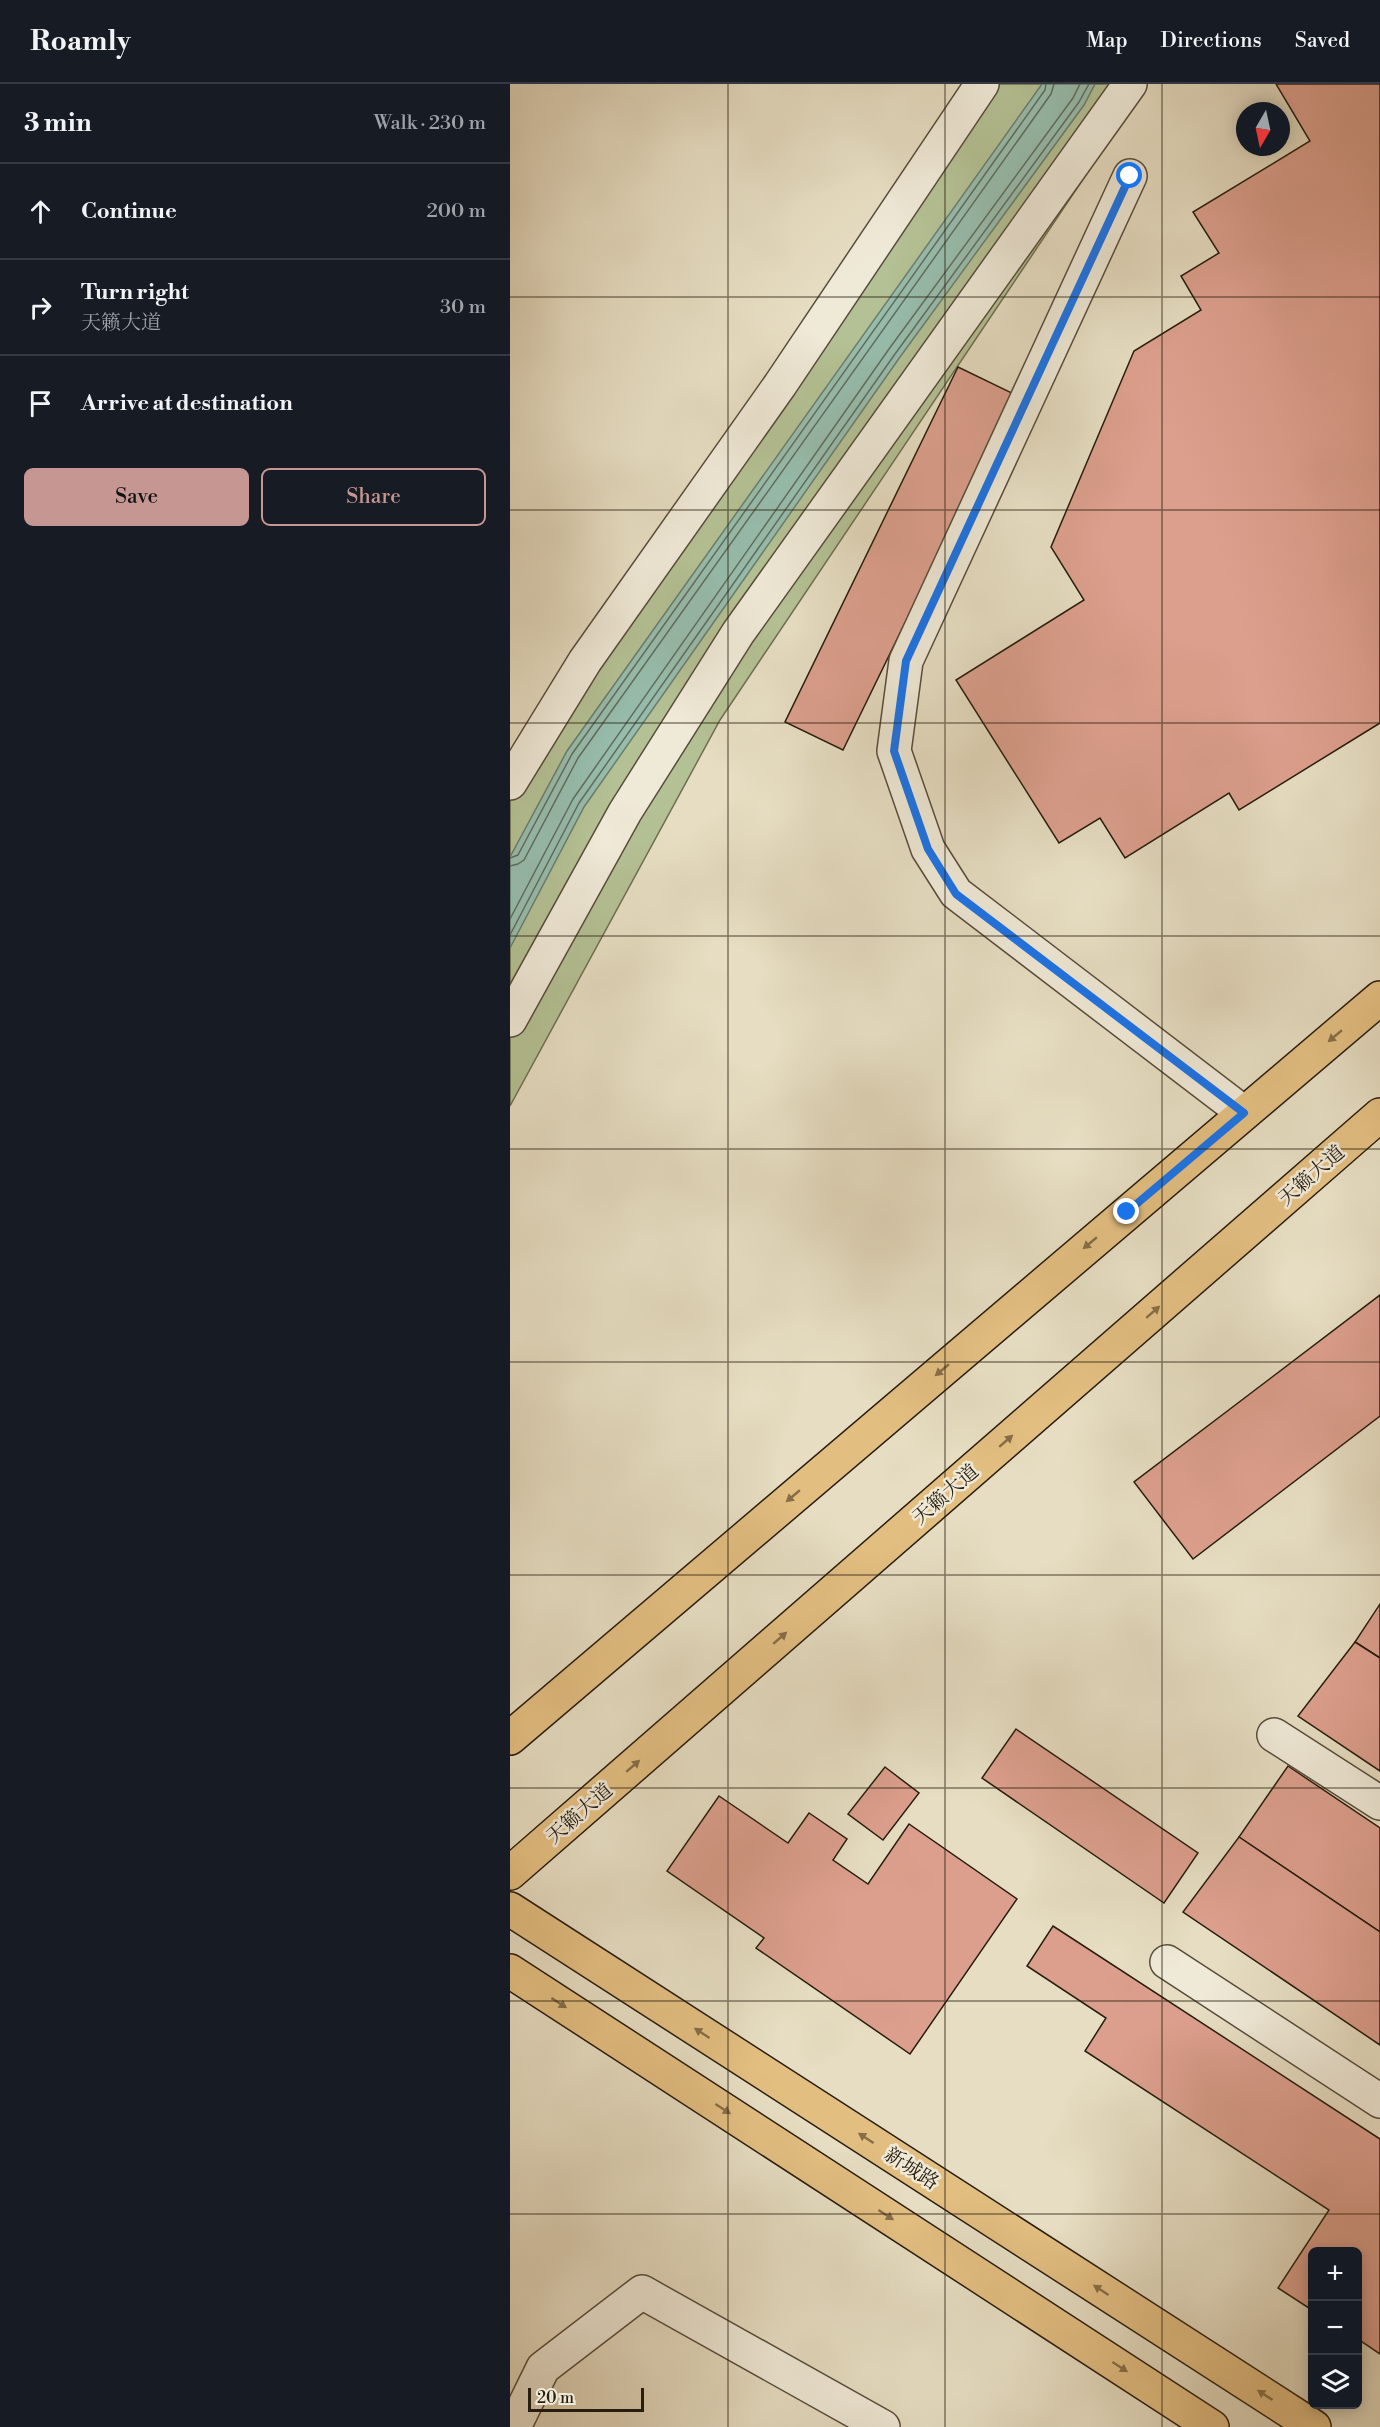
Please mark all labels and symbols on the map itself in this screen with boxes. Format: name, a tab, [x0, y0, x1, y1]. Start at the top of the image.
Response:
north arrow	[1236, 102, 1290, 156]
route start	[1116, 162, 1142, 188]
one-way arrow	[1328, 1029, 1343, 1042]
street label: 天籁大道	[1274, 1140, 1350, 1212]
route end	[1113, 1198, 1139, 1224]
one-way arrow	[1082, 1237, 1098, 1250]
one-way arrow	[1145, 1306, 1161, 1319]
one-way arrow	[935, 1363, 950, 1376]
one-way arrow	[998, 1434, 1014, 1447]
street label: 天籁大道	[908, 1459, 984, 1531]
one-way arrow	[785, 1490, 801, 1503]
one-way arrow	[772, 1632, 787, 1645]
one-way arrow	[625, 1760, 640, 1773]
street label: 天籁大道	[542, 1778, 618, 1850]
one-way arrow	[551, 1997, 567, 2008]
one-way arrow	[694, 2028, 710, 2039]
one-way arrow	[714, 2103, 730, 2115]
one-way arrow	[858, 2133, 874, 2144]
street label: 新城路	[879, 2142, 943, 2196]
one-way arrow	[878, 2210, 894, 2221]
one-way arrow	[1092, 2284, 1109, 2295]
one-way arrow	[1112, 2361, 1128, 2372]
scale bar	[528, 2385, 644, 2412]
one-way arrow	[1256, 2390, 1273, 2401]

